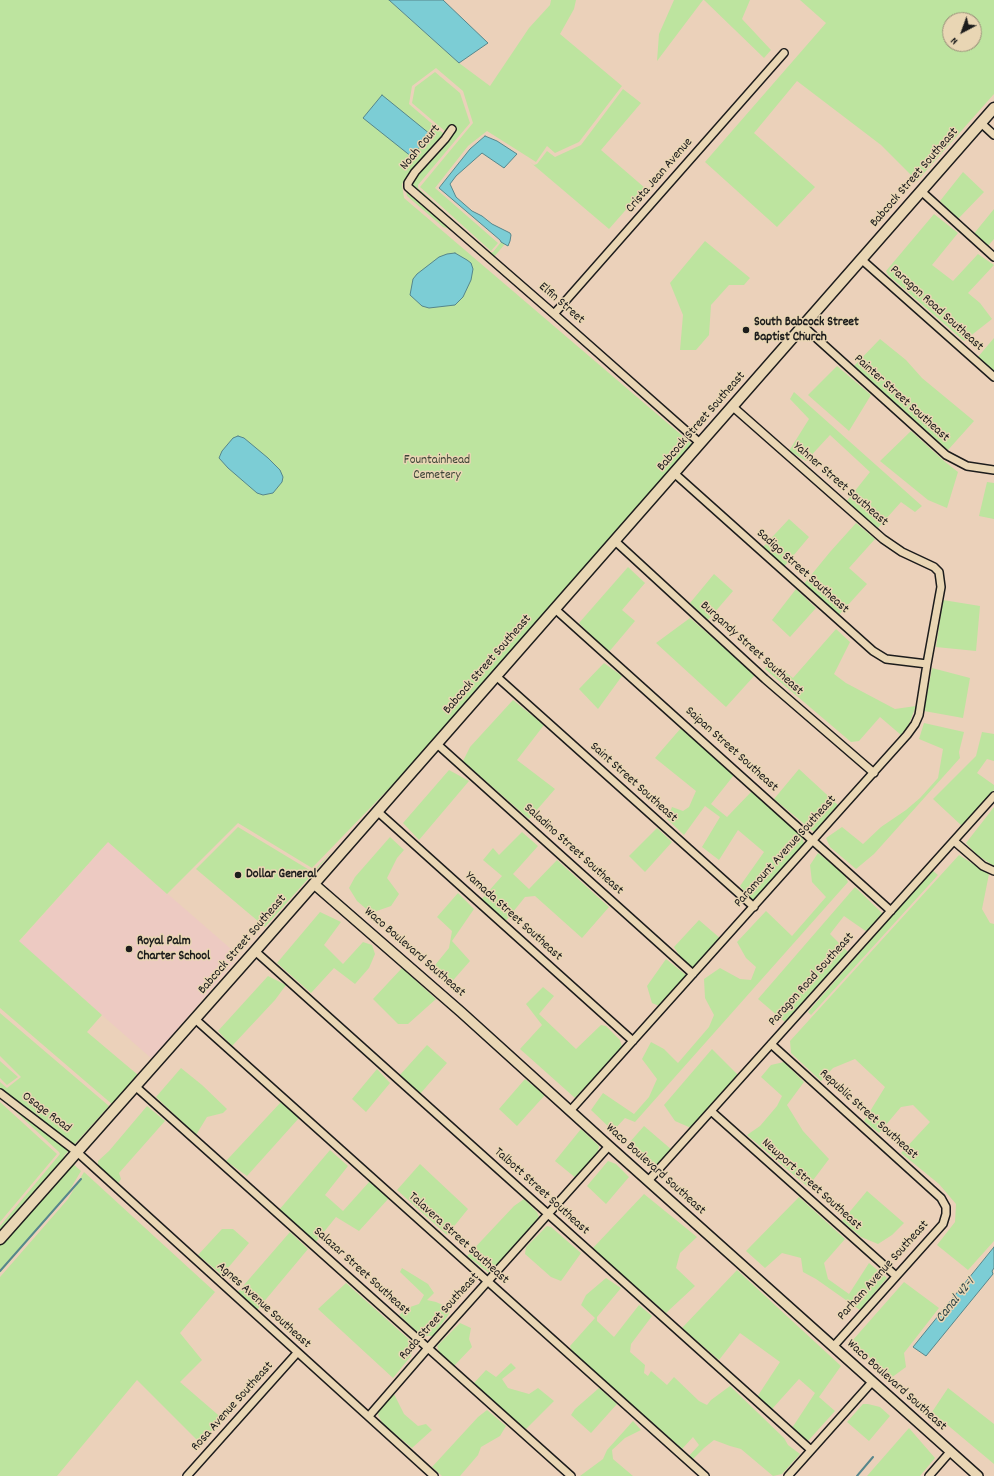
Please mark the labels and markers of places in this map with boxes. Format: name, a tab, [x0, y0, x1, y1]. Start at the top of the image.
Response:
place label: South Babcock Street Baptist Church	[754, 315, 859, 346]
marker: South Babcock Street Baptist Church	[741, 325, 751, 335]
place label: Dollar General	[246, 867, 317, 883]
marker: Dollar General	[233, 870, 243, 880]
place label: Royal Palm Charter School	[137, 934, 210, 965]
marker: Royal Palm Charter School	[124, 944, 134, 954]

